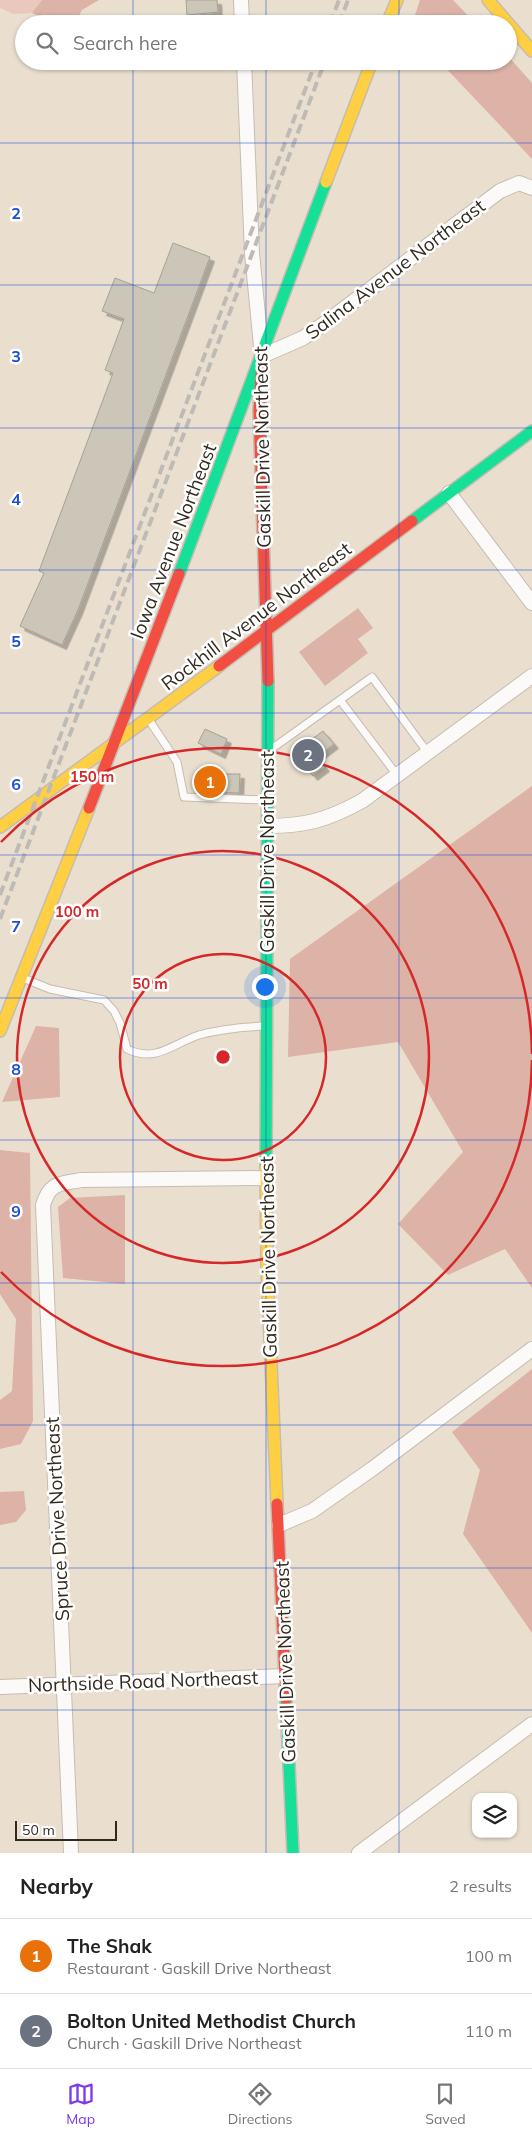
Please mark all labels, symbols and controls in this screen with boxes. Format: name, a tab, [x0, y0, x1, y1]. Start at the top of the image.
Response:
search box	[15, 15, 517, 70]
icon: search	[33, 29, 61, 57]
text: Search here	[73, 31, 177, 55]
street label: Salina Avenue Northeast	[300, 193, 490, 344]
text: 2	[11, 203, 21, 223]
text: 3	[11, 346, 21, 366]
street label: Gaskill Drive Northeast	[248, 346, 276, 548]
street label: Iowa Avenue Northeast	[125, 440, 221, 642]
text: 4	[11, 489, 21, 509]
street label: Rockhill Avenue Northeast	[156, 536, 356, 695]
text: 5	[11, 631, 21, 651]
pin: 2	[292, 736, 324, 774]
street label: Gaskill Drive Northeast	[255, 751, 279, 953]
pin: 1	[194, 763, 226, 801]
text: 150 m	[70, 767, 114, 786]
text: 6	[11, 774, 21, 794]
text: 100 m	[55, 902, 99, 921]
text: 7	[11, 916, 21, 936]
text: 50 m	[132, 974, 168, 993]
your location	[252, 974, 278, 1000]
centre of rings	[214, 1048, 232, 1066]
text: 8	[11, 1059, 21, 1079]
street label: Gaskill Drive Northeast	[254, 1156, 282, 1358]
text: 9	[11, 1201, 21, 1221]
street label: Spruce Drive Northeast	[40, 1416, 74, 1622]
street label: Gaskill Drive Northeast	[269, 1560, 301, 1763]
street label: Northside Road Northeast	[27, 1665, 259, 1697]
map controls	[472, 1793, 517, 1838]
button: layers	[472, 1793, 517, 1838]
scale bar	[15, 1818, 118, 1841]
text: 50 m	[22, 1821, 55, 1839]
text: Nearby	[20, 1873, 93, 1899]
text: 2 results	[449, 1876, 512, 1896]
text: The Shak	[67, 1934, 152, 1958]
text: 1	[31, 1946, 41, 1966]
text: 100 m	[465, 1946, 512, 1966]
text: Restaurant · Gaskill Drive Northeast	[67, 1958, 331, 1978]
text: Bolton United Methodist Church	[67, 2009, 356, 2033]
text: 2	[31, 2021, 41, 2041]
text: 110 m	[465, 2021, 512, 2041]
text: Church · Gaskill Drive Northeast	[67, 2033, 302, 2053]
tab: Map	[66, 2080, 95, 2128]
tab: Directions	[228, 2080, 293, 2128]
tab: Saved	[425, 2080, 466, 2128]

